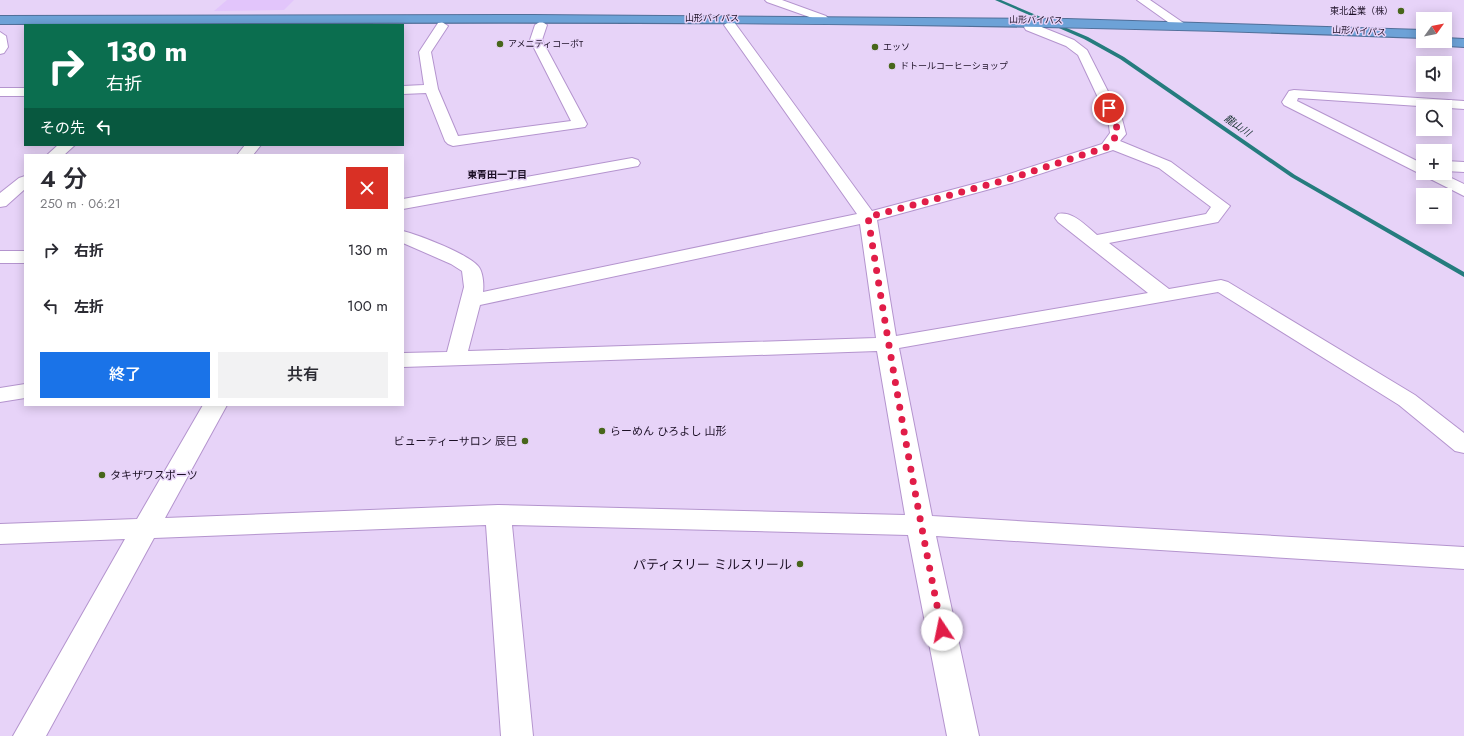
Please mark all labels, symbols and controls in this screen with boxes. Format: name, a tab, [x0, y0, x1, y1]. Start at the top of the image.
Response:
place label: 東北企業（株）	[1330, 4, 1393, 17]
marker: 東北企業（株）	[1396, 6, 1406, 16]
street label: 山形バイパス	[685, 11, 739, 24]
north arrow	[1416, 12, 1452, 48]
map controls	[1416, 12, 1452, 224]
street label: 山形バイパス	[1009, 13, 1063, 26]
street label: 山形バイパス	[1332, 23, 1386, 38]
text: 130 m	[106, 31, 188, 72]
place label: アメニティコーポT	[508, 37, 584, 50]
marker: アメニティコーポT	[495, 39, 505, 49]
icon: right	[40, 40, 92, 92]
place label: エッソ	[883, 40, 910, 53]
marker: エッソ	[870, 42, 880, 52]
button: sound	[1416, 56, 1452, 92]
place label: ドトールコーヒーショップ	[900, 59, 1008, 72]
marker: ドトールコーヒーショップ	[887, 61, 897, 71]
text: 右折	[106, 71, 142, 97]
pin	[1092, 91, 1126, 125]
icon: arrive	[1098, 97, 1120, 119]
button: search	[1416, 100, 1452, 136]
water label: 龍山川	[1221, 111, 1255, 141]
icon: left	[93, 116, 115, 138]
text: その先	[40, 117, 85, 139]
button: +	[1416, 144, 1452, 180]
text: 4 分	[40, 161, 87, 196]
button: close	[346, 167, 388, 209]
district label: 東青田一丁目	[467, 167, 527, 182]
button: −	[1416, 188, 1452, 224]
text: 250 m · 06:21	[40, 194, 121, 213]
icon: right	[40, 239, 62, 261]
text: 130 m	[348, 239, 388, 261]
text: 右折	[74, 240, 104, 262]
icon: left	[40, 295, 62, 317]
text: 100 m	[347, 295, 388, 317]
text: 左折	[74, 296, 104, 318]
button: 終了	[40, 352, 210, 398]
button: 共有	[218, 352, 388, 398]
place label: らーめん ひろよし 山形	[610, 423, 727, 439]
marker: らーめん ひろよし 山形	[597, 426, 607, 436]
place label: ビューティーサロン 辰巳	[394, 433, 517, 449]
marker: ビューティーサロン 辰巳	[520, 436, 530, 446]
place label: タキザワスポーツ	[110, 467, 198, 483]
marker: タキザワスポーツ	[97, 470, 107, 480]
place label: パティスリー ミルスリール	[633, 555, 792, 574]
marker: パティスリー ミルスリール	[795, 559, 805, 569]
position arrow	[921, 609, 963, 651]

